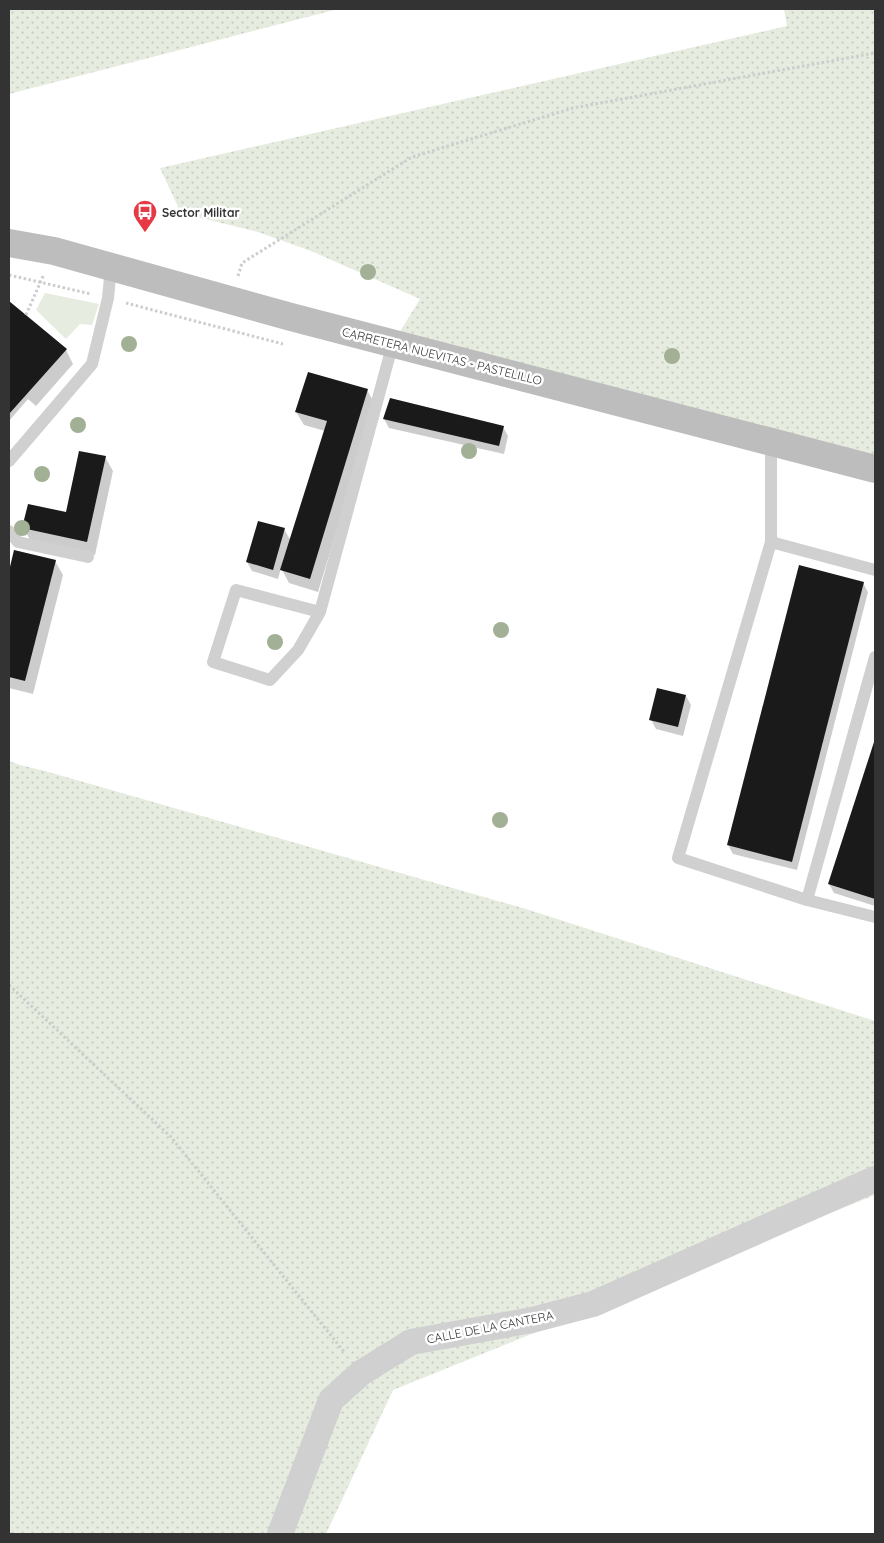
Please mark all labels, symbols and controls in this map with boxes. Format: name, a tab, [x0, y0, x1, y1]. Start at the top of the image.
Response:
bus stop icon: Sector Militar	[132, 199, 158, 233]
place label: Sector Militar	[162, 205, 240, 220]
street label: CARRETERA NUEVITAS - PASTELILLO	[340, 324, 544, 388]
street label: CALLE DE LA CANTERA	[425, 1307, 555, 1347]

